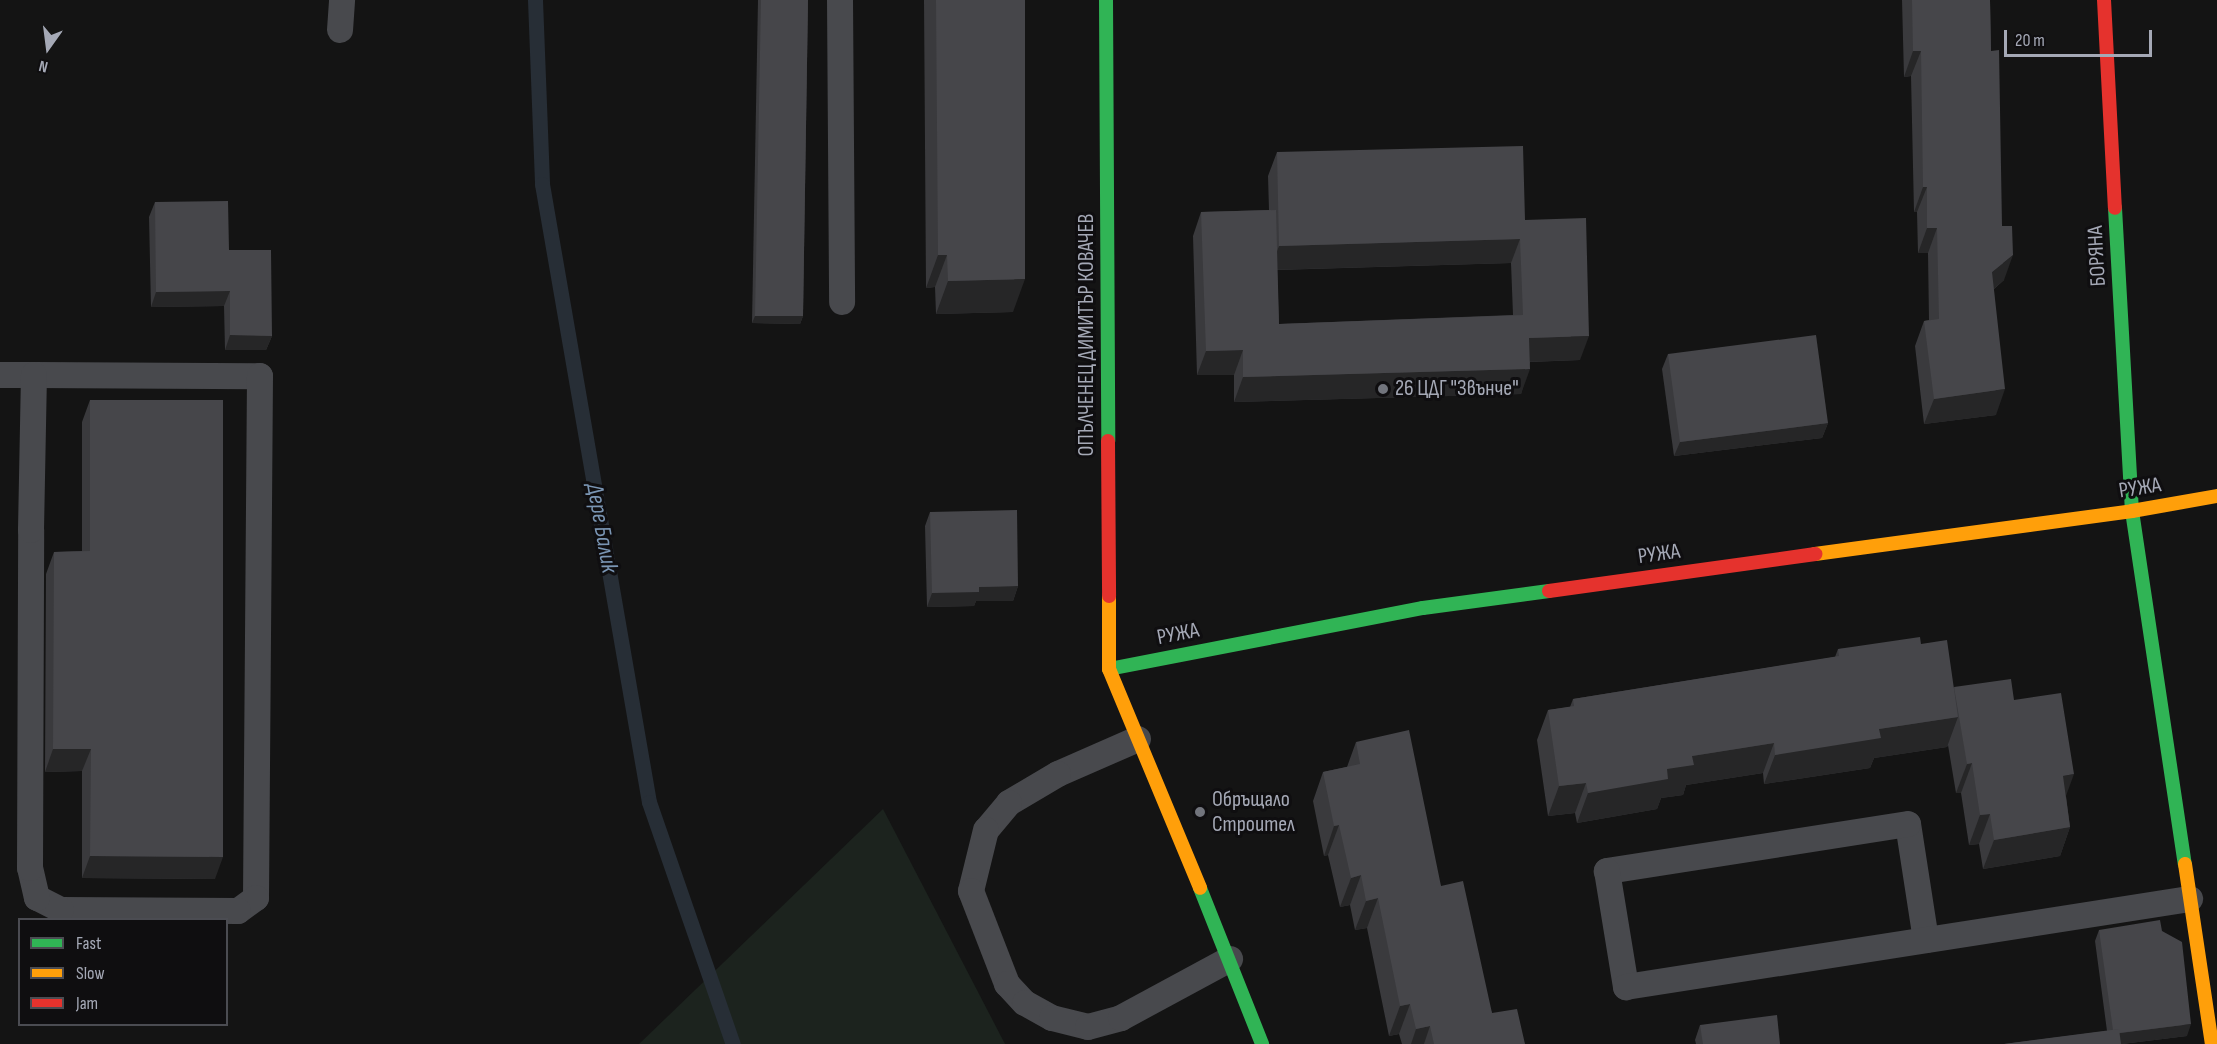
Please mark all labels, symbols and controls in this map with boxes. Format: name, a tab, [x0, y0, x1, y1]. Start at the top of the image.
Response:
north arrow	[18, 18, 78, 78]
scale bar	[2007, 18, 2156, 56]
text: 20 m	[2015, 30, 2045, 51]
text: N	[37, 56, 50, 76]
street label: ОПЪЛЧЕНЕЦ ДИМИТЪР КОВАЧЕВ	[1074, 214, 1100, 456]
street label: БОРЯНА	[2082, 225, 2112, 287]
place label: 26 ЦДГ "Звънче"	[1395, 376, 1519, 402]
marker: 26 ЦДГ "Звънче"	[1376, 382, 1390, 396]
street label: РУЖА	[2117, 472, 2163, 504]
water label: Дере Балик	[580, 481, 624, 575]
street label: РУЖА	[1636, 538, 1682, 570]
street label: РУЖА	[1155, 617, 1201, 651]
place label: Обръщало Строител	[1212, 786, 1295, 837]
marker: Обръщало Строител	[1193, 805, 1207, 819]
legend	[18, 918, 228, 1026]
text: Fast	[76, 933, 101, 954]
text: Slow	[76, 963, 105, 984]
text: Jam	[76, 993, 98, 1014]

